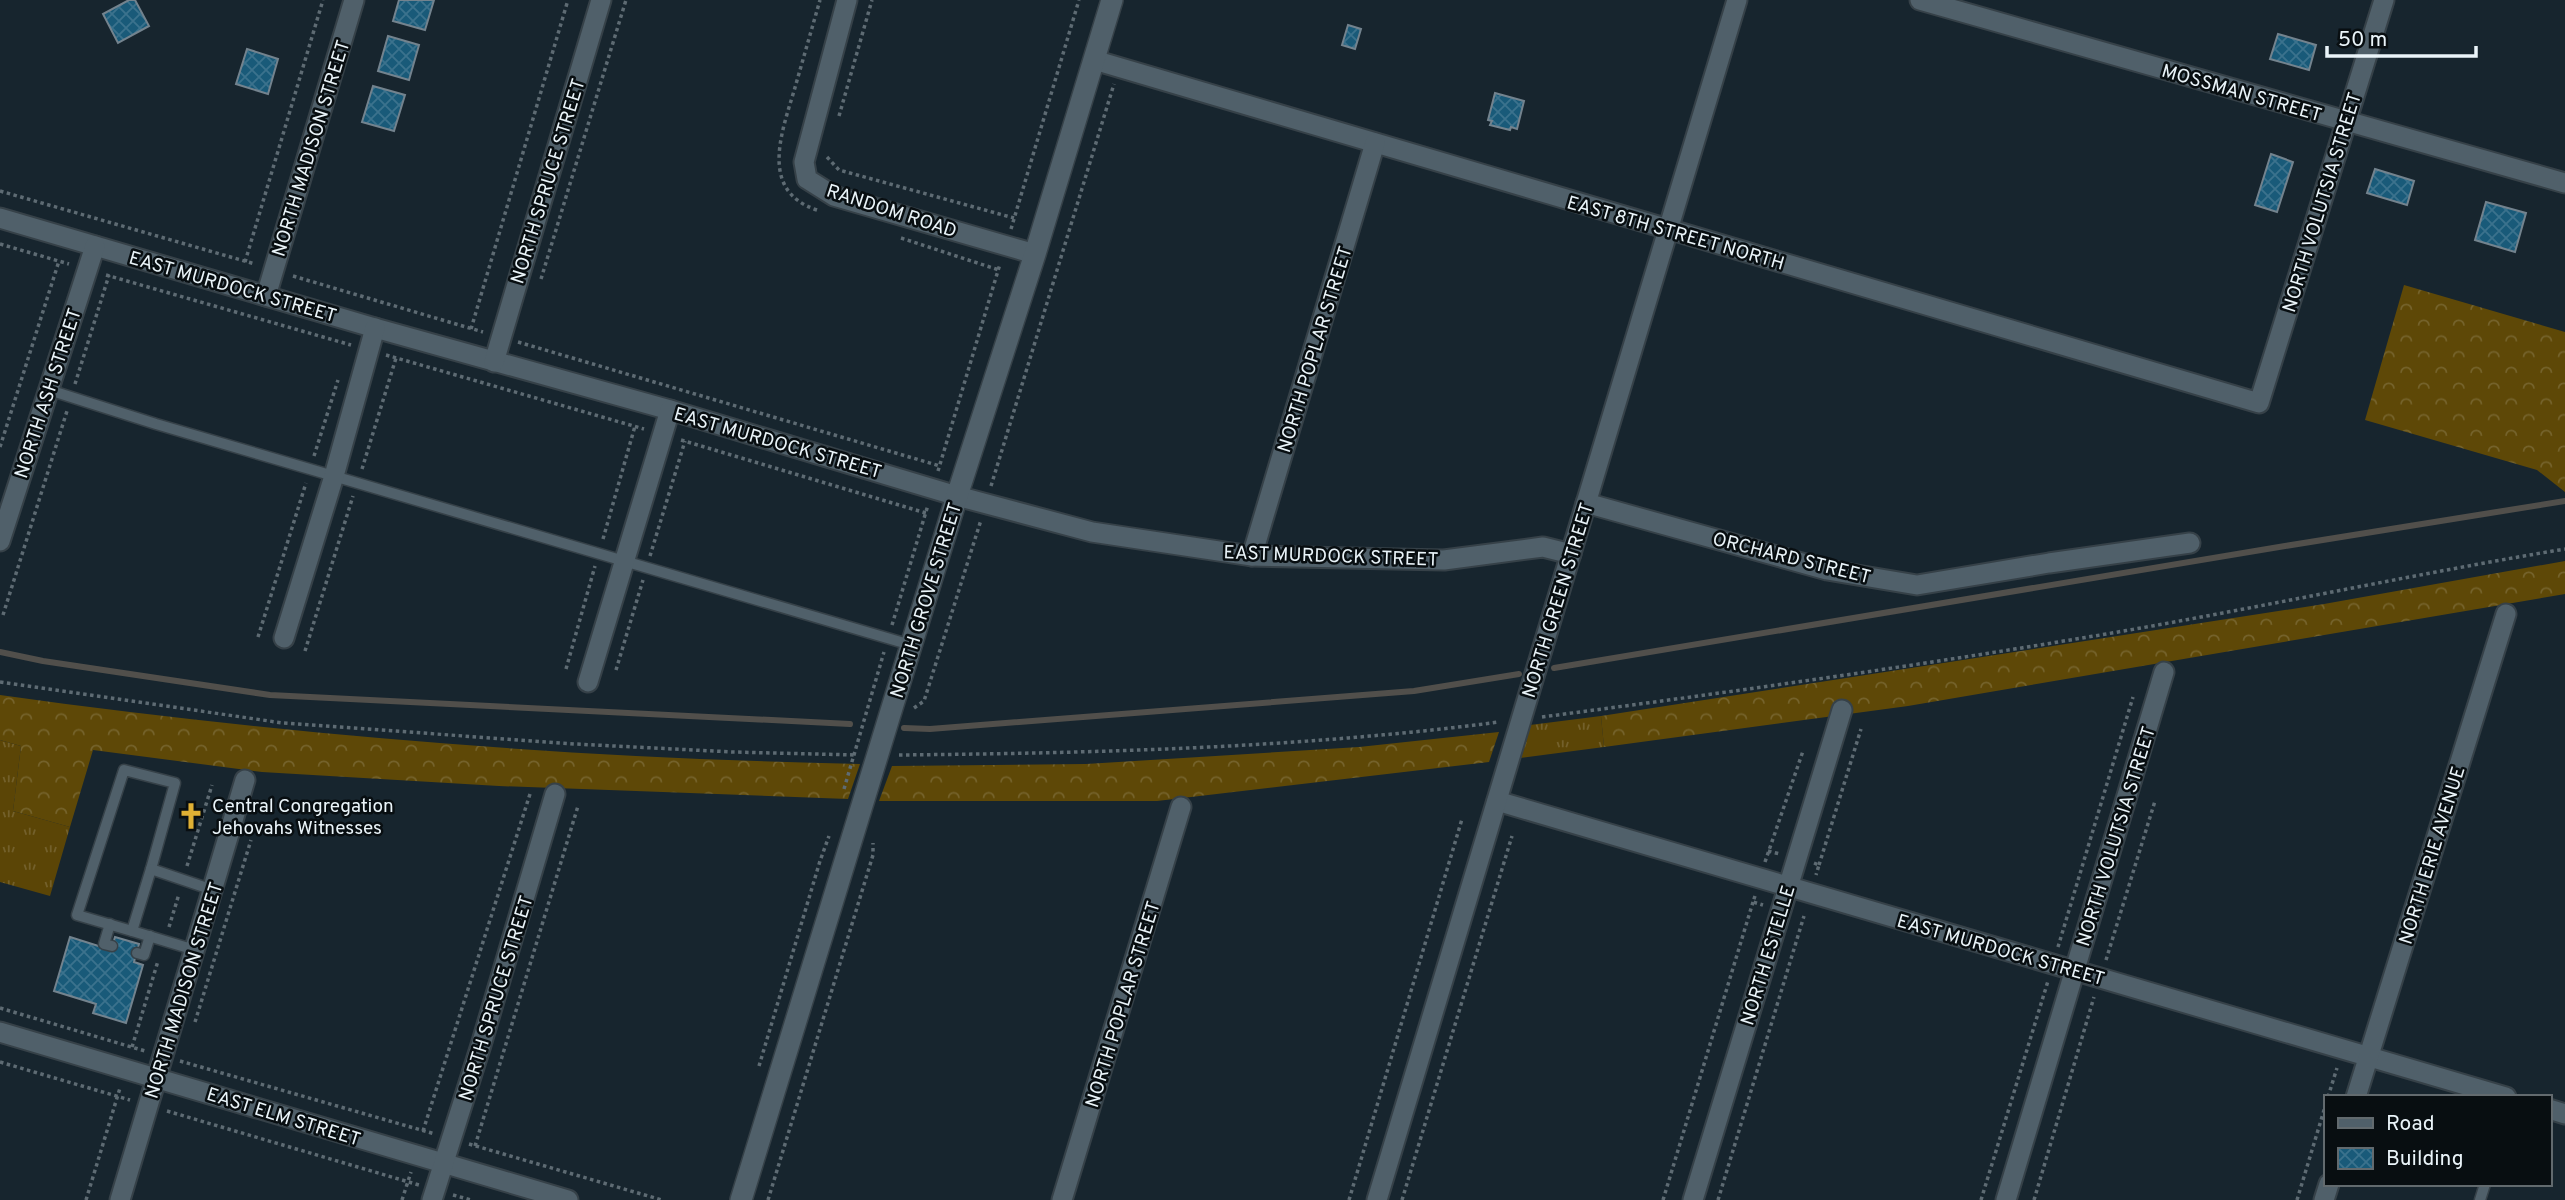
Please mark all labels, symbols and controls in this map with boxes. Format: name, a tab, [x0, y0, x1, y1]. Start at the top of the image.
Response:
scale bar	[2327, 14, 2476, 58]
text: 50 m	[2338, 27, 2387, 54]
street label: NORTH MADISON STREET	[268, 37, 356, 260]
street label: MOSSMAN STREET	[2159, 60, 2324, 128]
street label: NORTH SPRUCE STREET	[506, 76, 592, 287]
street label: NORTH VOLUTSIA STREET	[2278, 90, 2368, 316]
street label: RANDOM ROAD	[823, 180, 960, 244]
street label: EAST 8TH STREET NORTH	[1564, 191, 1787, 277]
street label: NORTH POPLAR STREET	[1273, 243, 1359, 456]
street label: EAST MURDOCK STREET	[126, 247, 339, 329]
street label: NORTH ASH STREET	[10, 306, 88, 482]
street label: EAST MURDOCK STREET	[671, 403, 884, 485]
street label: NORTH GROVE STREET	[886, 500, 968, 701]
street label: NORTH GREEN STREET	[1518, 500, 1600, 701]
street label: ORCHARD STREET	[1710, 528, 1873, 590]
street label: EAST MURDOCK STREET	[1223, 541, 1439, 573]
street label: NORTH VOLUTSIA STREET	[2072, 724, 2162, 950]
street label: NORTH ERIE AVENUE	[2394, 764, 2471, 947]
place label: Central Congregation Jehovahs Witnesses	[212, 795, 394, 841]
church icon: Central Congregation Jehovahs Witnesses	[176, 801, 206, 831]
street label: NORTH MADISON STREET	[141, 879, 229, 1102]
street label: NORTH ESTELLE	[1736, 883, 1802, 1029]
street label: NORTH SPRUCE STREET	[454, 893, 540, 1104]
street label: NORTH POPLAR STREET	[1081, 898, 1167, 1111]
street label: EAST MURDOCK STREET	[1894, 910, 2107, 992]
street label: EAST ELM STREET	[204, 1083, 363, 1153]
legend	[2324, 1095, 2551, 1186]
text: Road	[2386, 1111, 2435, 1138]
text: Building	[2386, 1146, 2464, 1173]

